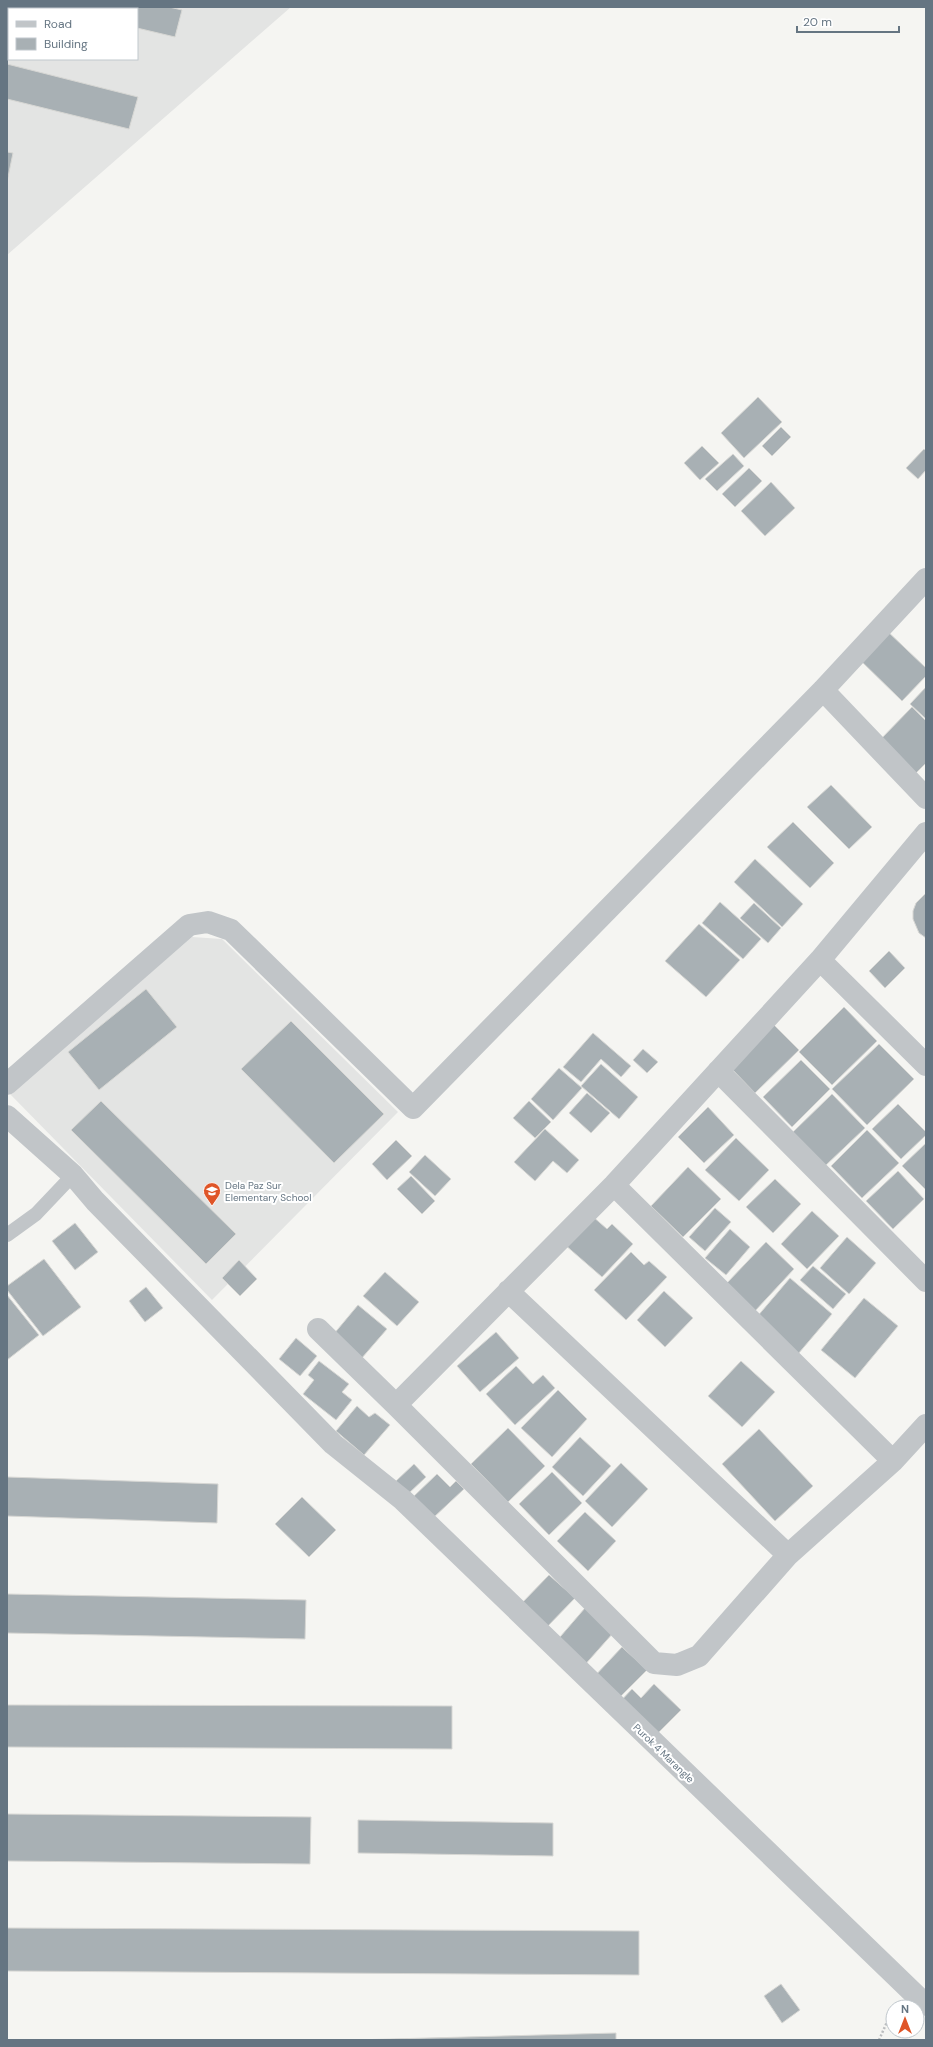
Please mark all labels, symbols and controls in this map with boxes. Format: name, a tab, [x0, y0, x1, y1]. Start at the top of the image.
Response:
legend	[8, 8, 138, 60]
scale bar	[797, 8, 899, 34]
text: 20 m	[803, 14, 832, 30]
text: Road	[44, 16, 72, 32]
text: Building	[44, 36, 88, 52]
place label: Dela Paz Sur Elementary School	[225, 1179, 312, 1204]
school or university icon: Dela Paz Sur Elementary School	[202, 1181, 222, 1206]
street label: Purok 4 Marangle	[630, 1721, 697, 1786]
north arrow	[885, 1999, 925, 2039]
text: N	[901, 2002, 909, 2016]

